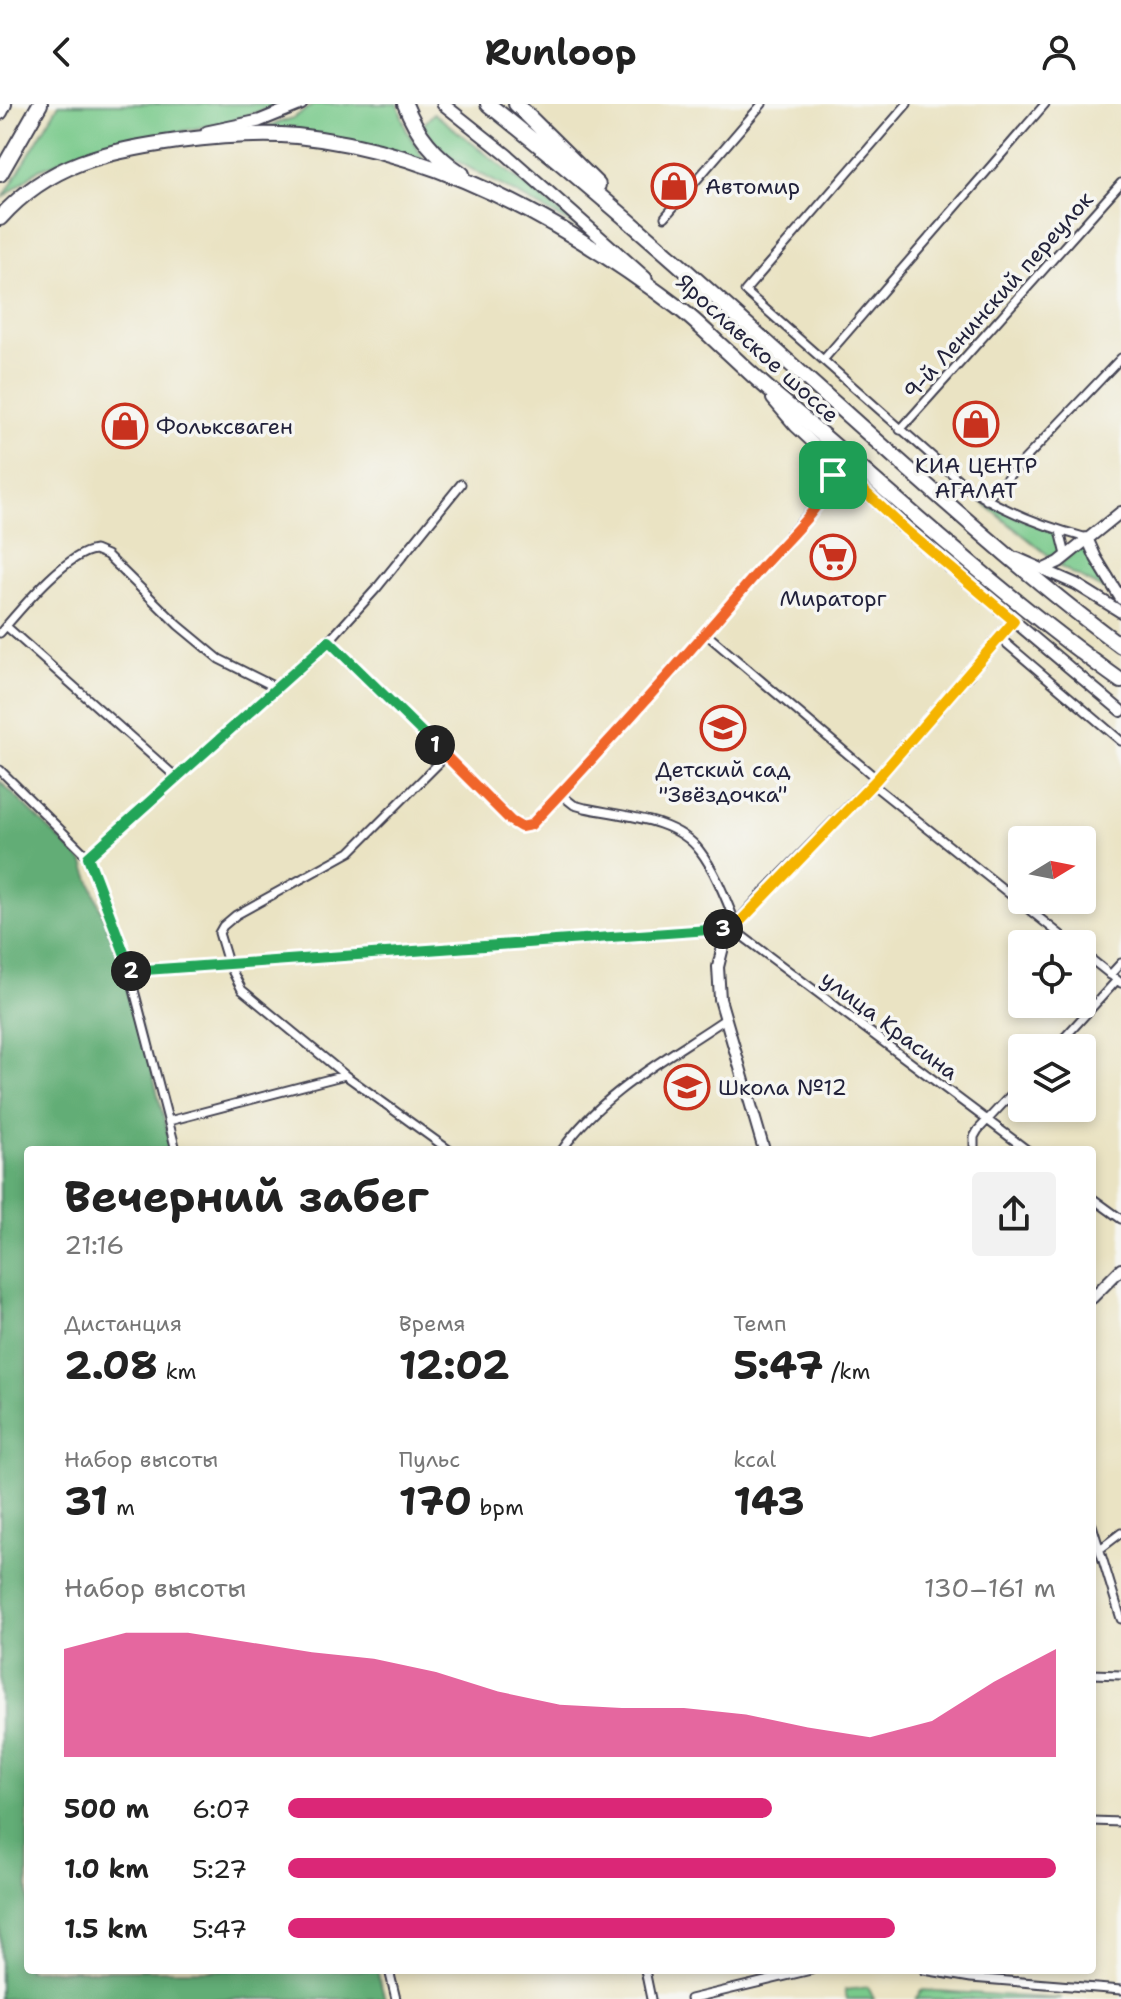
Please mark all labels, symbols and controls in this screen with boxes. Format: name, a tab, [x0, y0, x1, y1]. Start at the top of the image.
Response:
text: Runloop	[484, 28, 637, 77]
icon: back	[40, 30, 84, 74]
icon: person	[1037, 30, 1081, 74]
shop icon: Автомир	[650, 162, 698, 210]
place label: Автомир	[705, 172, 800, 201]
street label: 9-й Ленинский переулок	[897, 185, 1100, 405]
street label: Ярославское шоссе	[670, 268, 845, 429]
shop icon: КИА ЦЕНТР АГАЛАТ	[952, 400, 1000, 448]
shop icon: Фольксваген	[101, 402, 149, 450]
place label: Фольксваген	[156, 412, 293, 441]
pin	[799, 441, 867, 509]
place label: КИА ЦЕНТР АГАЛАТ	[915, 451, 1037, 505]
icon: arrive	[811, 453, 855, 497]
supermarket icon: Мираторг	[809, 533, 857, 581]
place label: Мираторг	[780, 584, 887, 613]
school or university icon: Детский сад "Звёздочка"	[699, 704, 747, 752]
pin: 1	[415, 725, 455, 765]
text: 1	[430, 730, 440, 759]
place label: Детский сад "Звёздочка"	[655, 755, 791, 809]
north arrow	[1008, 826, 1096, 914]
map controls	[1008, 826, 1096, 1122]
pin: 3	[703, 909, 743, 949]
text: 3	[715, 914, 731, 943]
button: locate	[1008, 930, 1096, 1018]
pin: 2	[111, 951, 151, 991]
text: 2	[123, 956, 139, 985]
street label: улица Красина	[815, 964, 964, 1087]
button: layers	[1008, 1034, 1096, 1122]
school or university icon: Школа №12	[663, 1063, 711, 1111]
place label: Школа №12	[718, 1073, 847, 1102]
text: Вечерний забег	[64, 1167, 429, 1226]
button: share	[972, 1172, 1056, 1256]
text: 21:16	[64, 1227, 124, 1262]
text: Дистанция	[64, 1309, 182, 1338]
text: Время	[399, 1309, 466, 1338]
text: Темп	[733, 1309, 787, 1338]
text: 2.08	[64, 1338, 158, 1392]
text: 12:02	[399, 1338, 510, 1392]
text: 5:47	[733, 1338, 824, 1392]
text: km	[158, 1357, 197, 1386]
text: /km	[824, 1357, 870, 1386]
text: Набор высоты	[64, 1445, 218, 1474]
text: Пульс	[399, 1445, 460, 1474]
text: kcal	[733, 1445, 776, 1474]
text: 31	[64, 1474, 108, 1528]
text: 170	[399, 1474, 472, 1528]
text: 143	[733, 1474, 805, 1528]
text: m	[108, 1493, 135, 1522]
text: bpm	[472, 1493, 524, 1522]
text: Набор высоты	[64, 1570, 246, 1605]
text: 130–161 m	[924, 1570, 1056, 1605]
text: 500 m	[64, 1791, 149, 1826]
text: 6:07	[192, 1791, 251, 1826]
text: 1.0 km	[64, 1851, 149, 1886]
text: 5:27	[192, 1851, 247, 1886]
text: 1.5 km	[64, 1911, 148, 1946]
text: 5:47	[192, 1911, 247, 1946]

